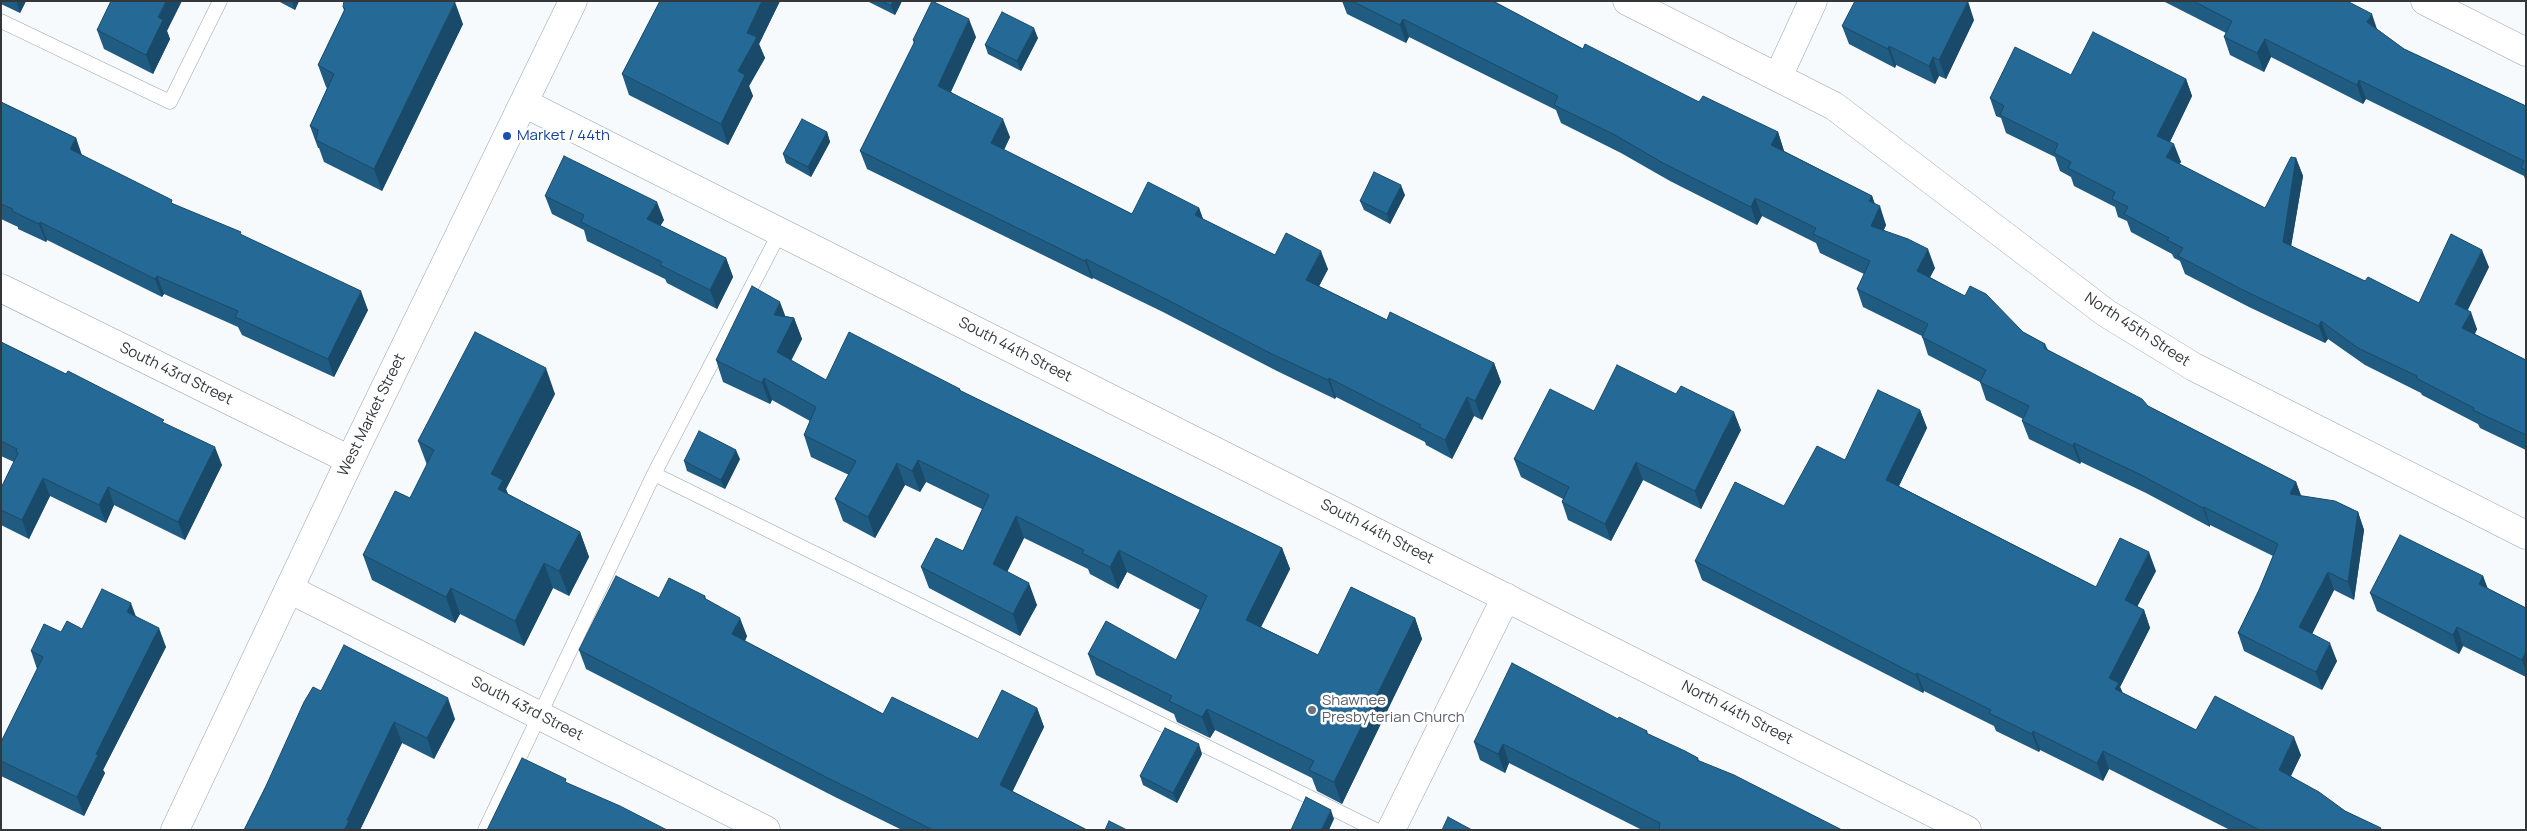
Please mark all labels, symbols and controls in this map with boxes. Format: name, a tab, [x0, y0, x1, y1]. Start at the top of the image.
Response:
place label: Market / 44th	[517, 127, 610, 145]
marker: Market / 44th	[501, 130, 513, 142]
street label: North 45th Street	[2081, 289, 2193, 371]
street label: South 44th Street	[955, 314, 1075, 386]
street label: South 43rd Street	[117, 339, 235, 409]
street label: West Market Street	[334, 351, 410, 479]
street label: South 44th Street	[1317, 496, 1437, 568]
street label: South 43rd Street	[468, 673, 586, 745]
street label: North 44th Street	[1678, 677, 1796, 749]
place label: Shawnee Presbyterian Church	[1322, 692, 1465, 727]
marker: Shawnee Presbyterian Church	[1306, 704, 1318, 716]

